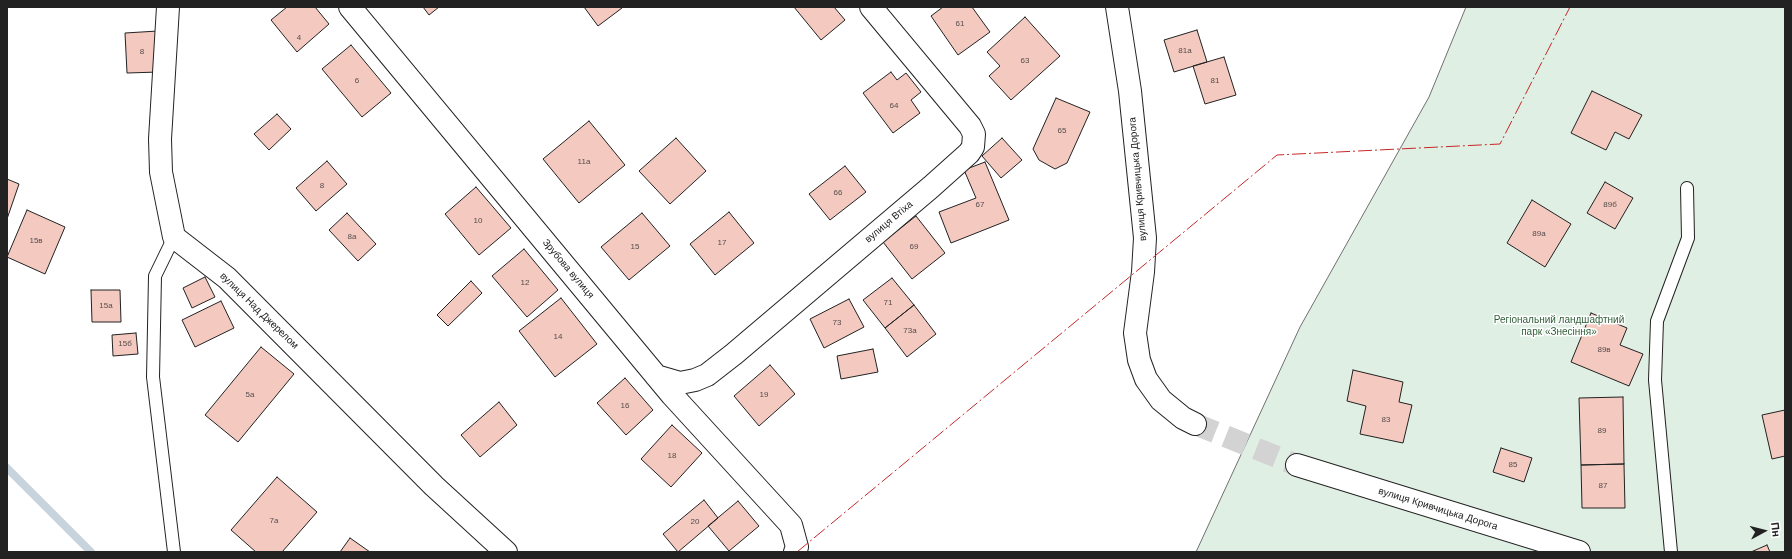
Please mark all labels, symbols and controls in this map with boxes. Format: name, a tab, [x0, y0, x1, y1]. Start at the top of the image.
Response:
house number: 61	[956, 19, 964, 29]
house number: 4	[297, 33, 301, 43]
house number: 81а	[1178, 46, 1192, 56]
house number: 8	[140, 47, 144, 57]
house number: 63	[1021, 56, 1029, 66]
house number: 6	[355, 76, 359, 86]
house number: 81	[1211, 76, 1219, 86]
house number: 64	[890, 101, 898, 111]
street label: вулиця Кривчицька Дорога	[1127, 117, 1149, 241]
house number: 65	[1058, 126, 1066, 136]
house number: 11а	[578, 157, 590, 167]
house number: 8	[320, 181, 324, 191]
house number: 66	[834, 188, 842, 198]
street label: вулиця Втіха	[863, 199, 915, 245]
house number: 67	[976, 200, 984, 210]
house number: 89б	[1603, 200, 1617, 210]
house number: 10	[474, 216, 482, 226]
house number: 89а	[1532, 229, 1546, 239]
house number: 8а	[348, 232, 356, 242]
house number: 15в	[29, 236, 43, 246]
street label: Зрубова вулиця	[540, 237, 596, 301]
house number: 17	[718, 238, 726, 248]
house number: 15	[631, 242, 639, 252]
house number: 69	[910, 242, 918, 252]
street label: вулиця Над Джерелом	[217, 270, 301, 352]
house number: 12	[521, 278, 529, 288]
house number: 71	[884, 298, 892, 308]
house number: 15а	[99, 301, 113, 311]
park label: Регіональний ландшафтний парк «Знесіння»	[1494, 314, 1624, 338]
house number: 73	[833, 318, 841, 328]
house number: 73а	[903, 326, 917, 336]
house number: 14	[554, 332, 562, 342]
house number: 15б	[118, 339, 132, 349]
house number: 89в	[1597, 345, 1611, 355]
house number: 5а	[246, 390, 254, 400]
house number: 19	[760, 390, 768, 400]
house number: 16	[621, 401, 629, 411]
house number: 83	[1382, 415, 1390, 425]
house number: 89	[1598, 426, 1606, 436]
house number: 18	[668, 451, 676, 461]
house number: 85	[1509, 460, 1517, 470]
house number: 87	[1599, 481, 1607, 491]
street label: вулиця Кривчицька Дорога	[1377, 485, 1499, 533]
north arrow	[1744, 511, 1784, 551]
house number: 7а	[270, 516, 278, 526]
house number: 20	[691, 517, 699, 527]
text: Пн	[1769, 522, 1783, 537]

